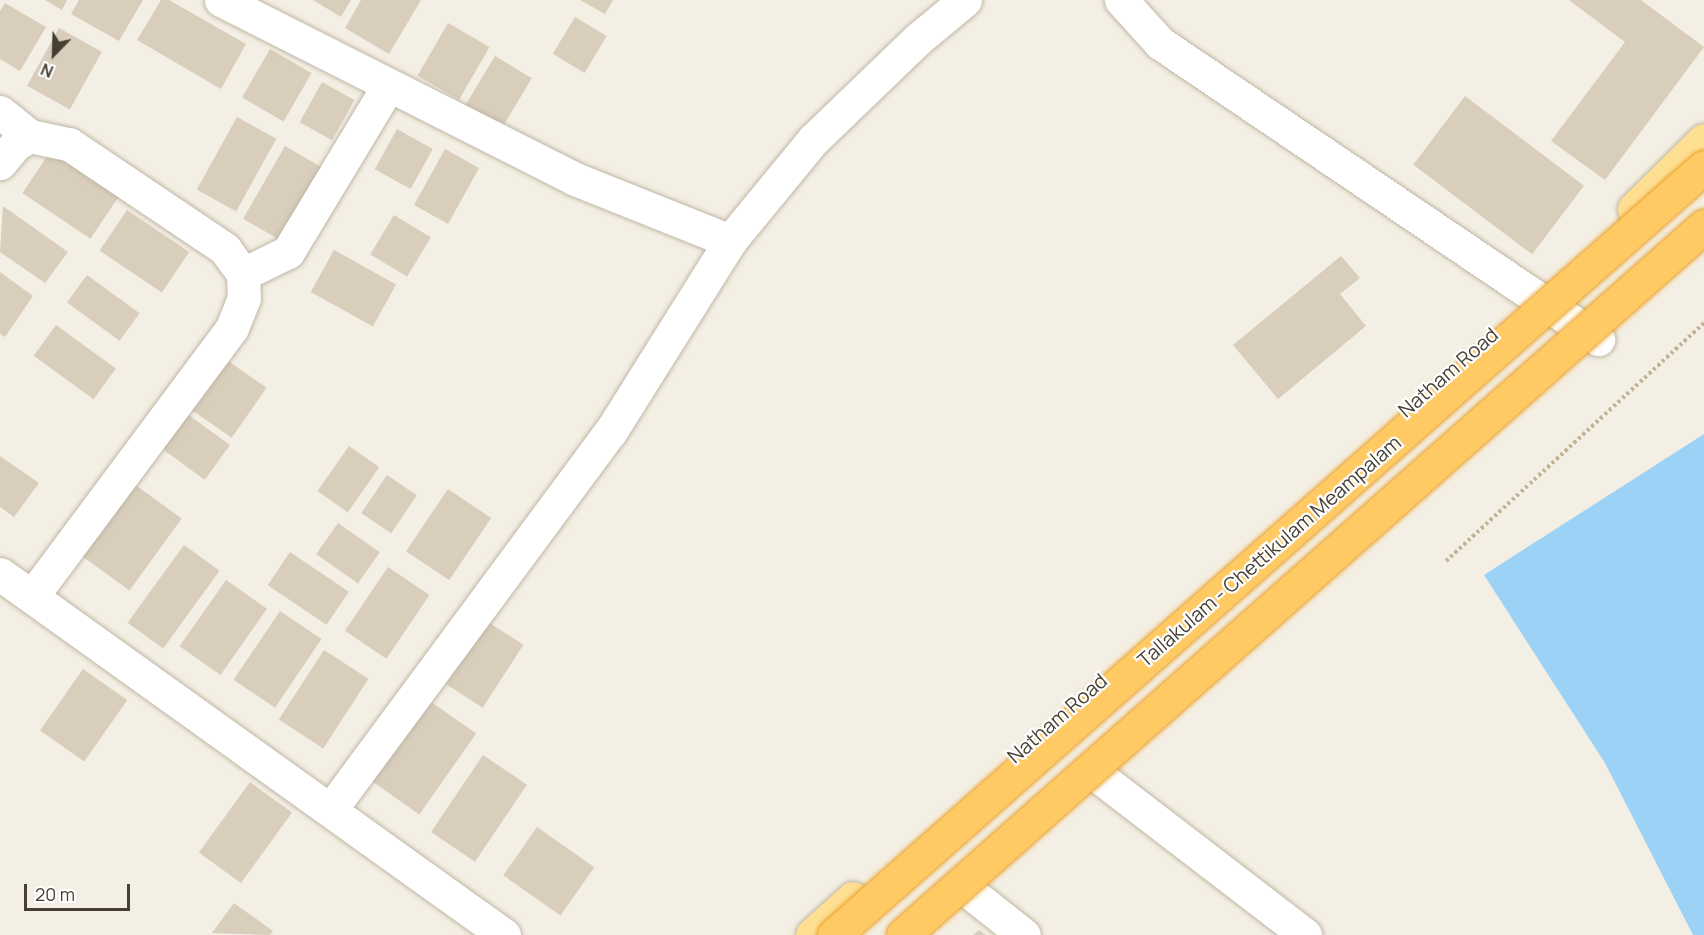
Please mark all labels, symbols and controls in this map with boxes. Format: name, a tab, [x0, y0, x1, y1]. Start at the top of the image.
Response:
north arrow	[24, 24, 84, 84]
text: N	[37, 58, 57, 83]
street label: Natham Road	[1393, 322, 1503, 422]
street label: Tallakulam - Chettikulam Meampalam	[1132, 430, 1406, 672]
street label: Natham Road	[1002, 668, 1112, 768]
scale bar	[27, 872, 134, 910]
text: 20 m	[35, 882, 75, 906]

